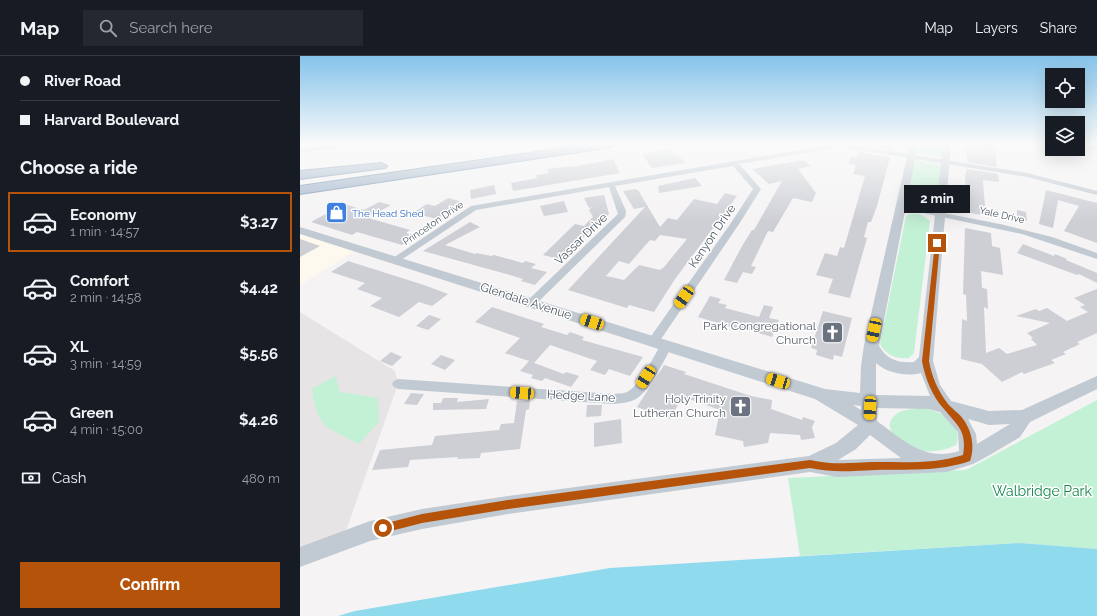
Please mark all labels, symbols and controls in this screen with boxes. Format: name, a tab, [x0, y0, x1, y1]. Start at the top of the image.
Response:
search box	[83, 10, 363, 46]
text: Map	[20, 17, 59, 39]
icon: search	[97, 17, 119, 39]
text: Search here	[129, 19, 213, 37]
text: Map	[925, 20, 953, 36]
text: Layers	[975, 20, 1018, 36]
text: Share	[1040, 20, 1077, 36]
map controls	[1045, 68, 1085, 156]
button: locate	[1045, 68, 1085, 108]
text: River Road	[44, 72, 121, 90]
text: Harvard Boulevard	[44, 111, 179, 129]
button: layers	[1045, 116, 1085, 156]
text: Choose a ride	[20, 157, 138, 178]
callout: 2 min	[904, 185, 970, 213]
text: 2 min	[920, 191, 954, 206]
street label: Princeton Drive	[401, 199, 465, 247]
shop icon: The Head Shed	[324, 200, 350, 226]
street label: Kenyon Drive	[686, 202, 738, 270]
icon: car	[22, 204, 58, 240]
street label: Yale Drive	[978, 204, 1026, 226]
text: Economy	[70, 206, 137, 224]
place label: The Head Shed	[352, 208, 424, 219]
street label: Vassar Drive	[552, 210, 610, 268]
text: $3.27	[240, 213, 278, 231]
text: 1 min · 14:57	[70, 224, 139, 239]
route end	[928, 234, 946, 252]
icon: car	[22, 270, 58, 306]
text: Comfort	[70, 272, 129, 290]
text: $4.42	[240, 279, 278, 297]
street label: Glendale Avenue	[479, 280, 573, 322]
car	[672, 284, 696, 310]
text: 2 min · 14:58	[70, 290, 141, 305]
car	[579, 313, 605, 331]
car	[866, 317, 882, 343]
place label: Park Congregational Church	[703, 319, 817, 347]
church icon: Park Congregational Church	[819, 320, 845, 346]
icon: car	[22, 336, 58, 372]
text: XL	[70, 338, 88, 356]
text: $5.56	[239, 345, 278, 363]
text: 3 min · 14:59	[70, 356, 142, 371]
car	[634, 364, 658, 390]
car	[765, 372, 791, 390]
car	[510, 386, 534, 400]
street label: Hedge Lane	[546, 387, 616, 405]
place label: Holy Trinity Lutheran Church	[633, 392, 726, 420]
church icon: Holy Trinity Lutheran Church	[728, 393, 754, 419]
car	[863, 396, 877, 420]
icon: car	[22, 402, 58, 438]
text: Green	[70, 404, 114, 422]
text: $4.26	[239, 411, 278, 429]
text: 4 min · 15:00	[70, 422, 143, 437]
icon: cash	[20, 467, 42, 489]
text: Cash	[52, 469, 86, 487]
text: 480 m	[242, 471, 280, 486]
park label: Walbridge Park	[992, 483, 1092, 499]
route start	[374, 519, 392, 537]
button: Confirm	[20, 562, 280, 608]

